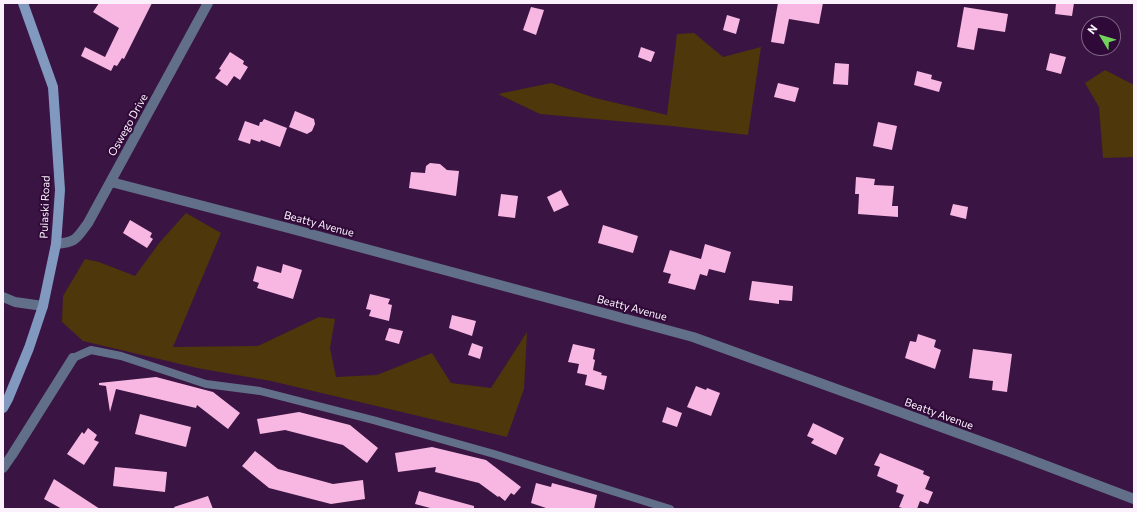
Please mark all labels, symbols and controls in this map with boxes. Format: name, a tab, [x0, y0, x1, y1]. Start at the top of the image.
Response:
north arrow	[1081, 16, 1121, 56]
text: N	[1084, 22, 1100, 36]
street label: Oswego Drive	[105, 91, 151, 159]
street label: Pulaski Road	[37, 175, 53, 239]
street label: Beatty Avenue	[282, 208, 356, 240]
street label: Beatty Avenue	[595, 292, 669, 324]
street label: Beatty Avenue	[903, 395, 975, 433]

